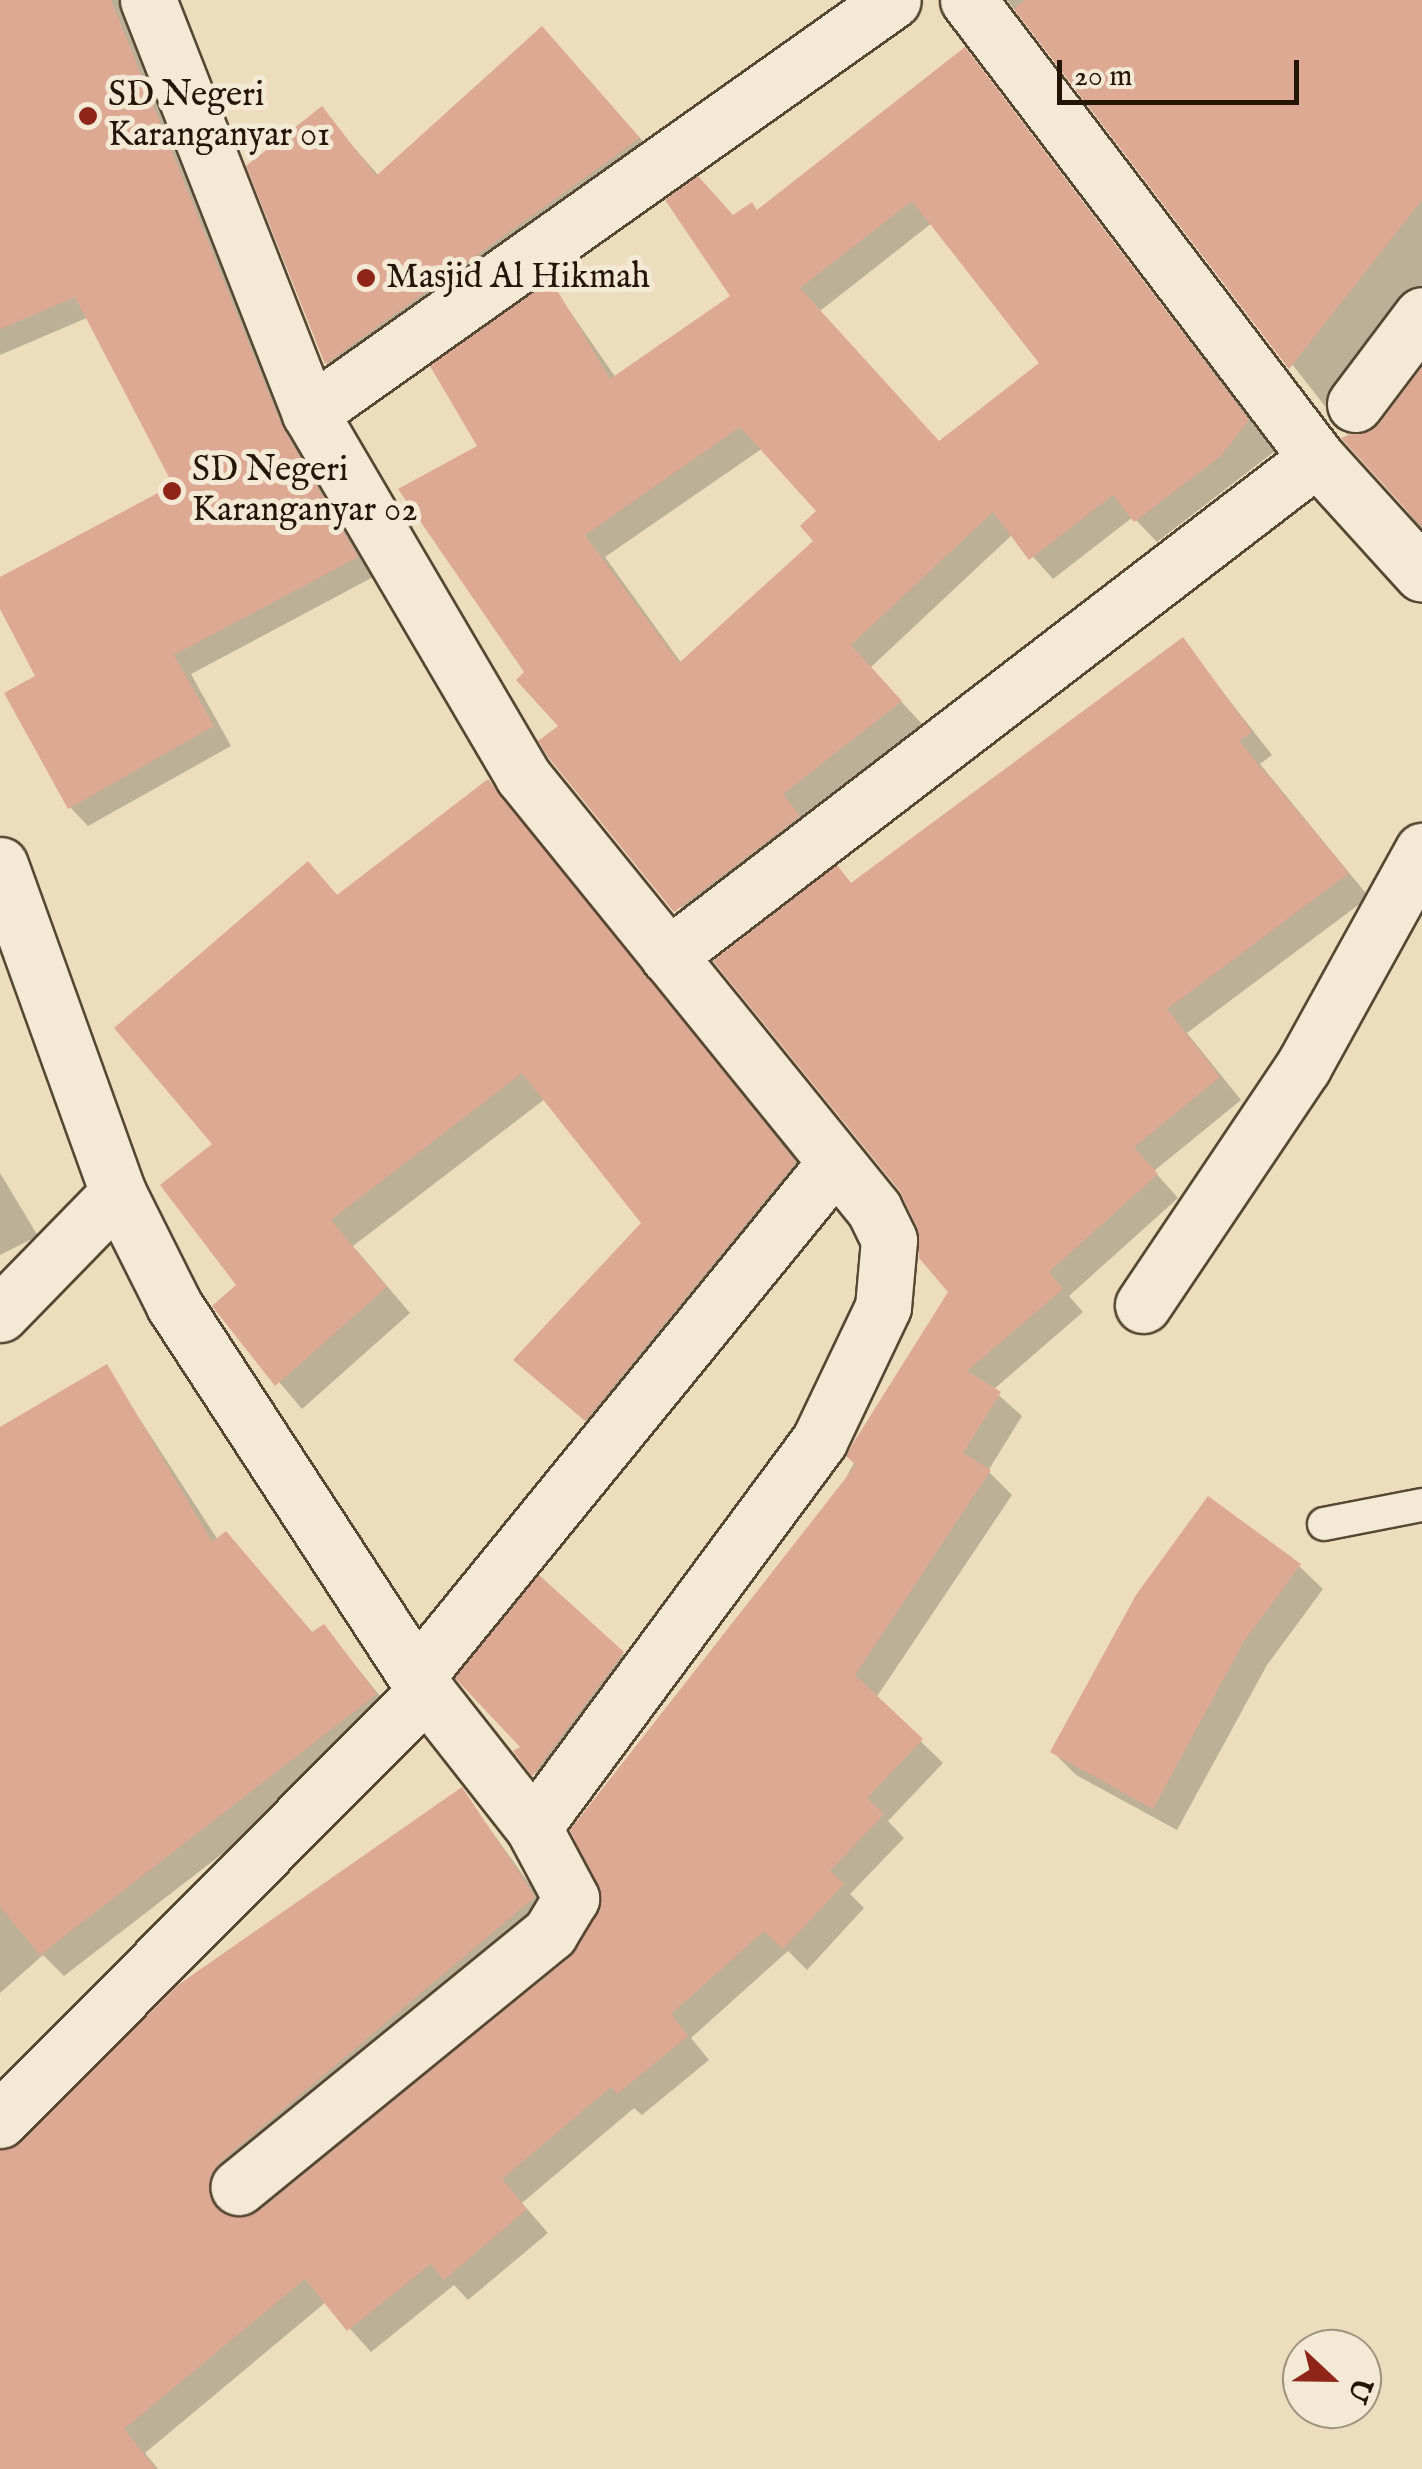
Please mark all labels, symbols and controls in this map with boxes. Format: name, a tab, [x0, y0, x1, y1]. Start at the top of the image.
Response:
scale bar	[1062, 40, 1304, 102]
text: 20 m	[1074, 58, 1133, 96]
place label: SD Negeri Karanganyar 01	[108, 75, 330, 157]
marker: SD Negeri Karanganyar 01	[77, 105, 99, 127]
place label: Masjid Al Hikmah	[386, 257, 650, 299]
marker: Masjid Al Hikmah	[355, 267, 377, 289]
place label: SD Negeri Karanganyar 02	[192, 450, 418, 532]
marker: SD Negeri Karanganyar 02	[161, 480, 183, 502]
north arrow	[1282, 2329, 1382, 2429]
text: U	[1338, 2372, 1379, 2407]

